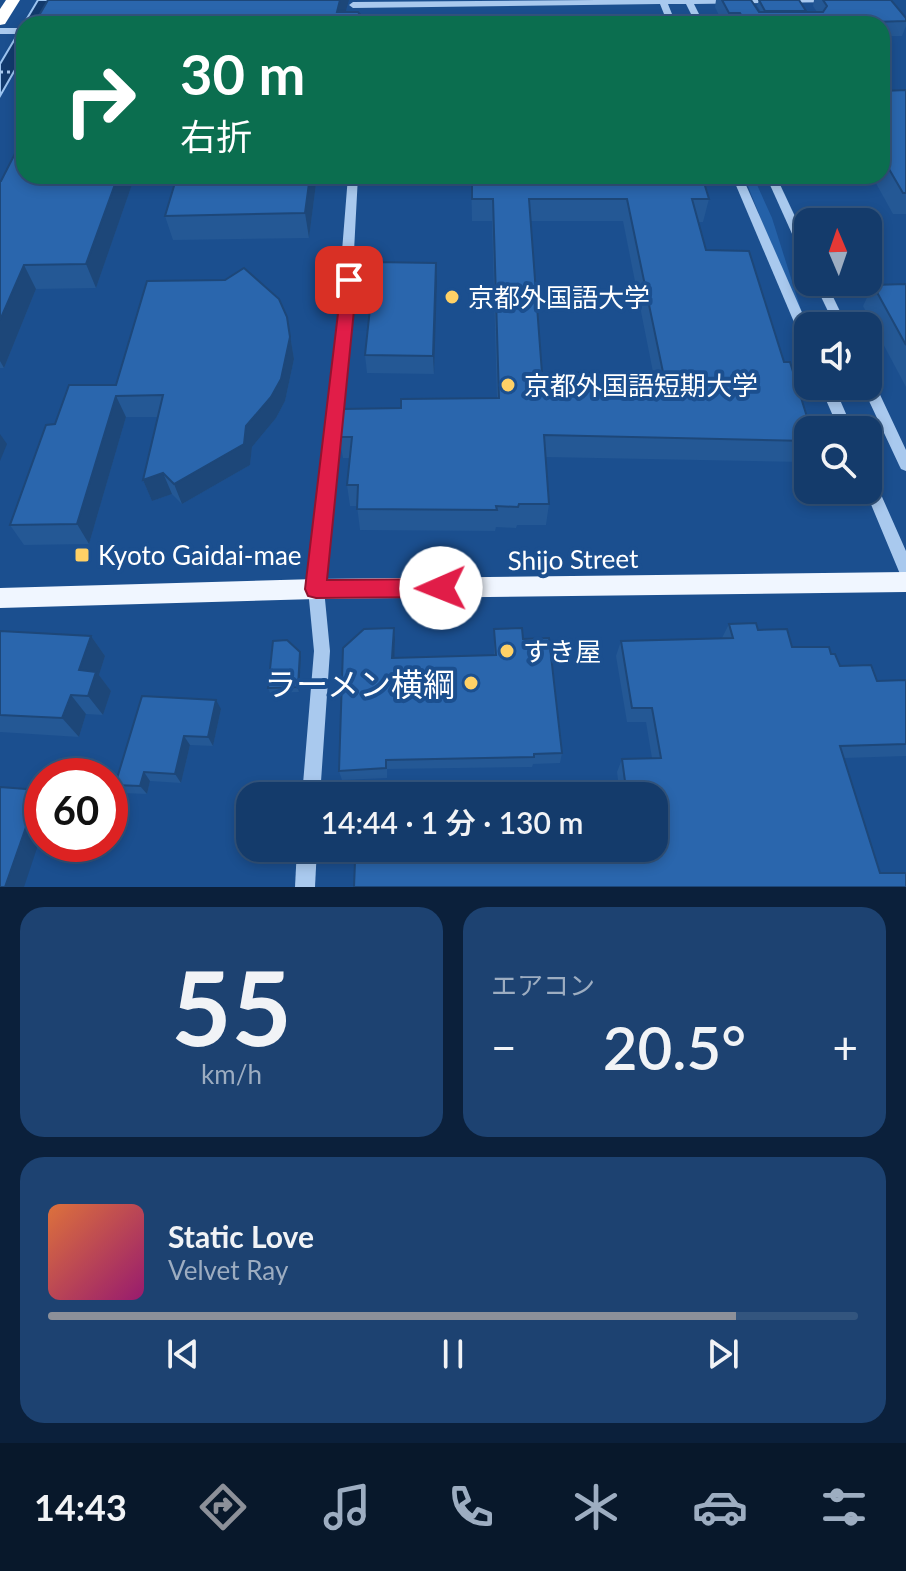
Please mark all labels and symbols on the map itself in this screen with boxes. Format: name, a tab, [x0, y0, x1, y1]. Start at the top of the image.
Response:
north arrow	[794, 208, 882, 296]
pin	[315, 246, 383, 314]
place label: 京都外国語大学	[468, 281, 650, 313]
marker: 京都外国語大学	[443, 288, 461, 306]
place label: 京都外国語短期大学	[524, 369, 758, 401]
marker: 京都外国語短期大学	[499, 376, 517, 394]
place label: Kyoto Gaidai-mae	[98, 539, 302, 571]
street label: Shijo Street	[507, 542, 639, 576]
marker: Kyoto Gaidai-mae	[73, 546, 91, 564]
position arrow	[399, 546, 483, 630]
place label: すき屋	[523, 635, 601, 667]
marker: すき屋	[498, 642, 516, 660]
place label: ラーメン横綱	[264, 664, 455, 703]
marker: ラーメン横綱	[462, 674, 480, 692]
speed limit sign: 60	[24, 758, 128, 862]

